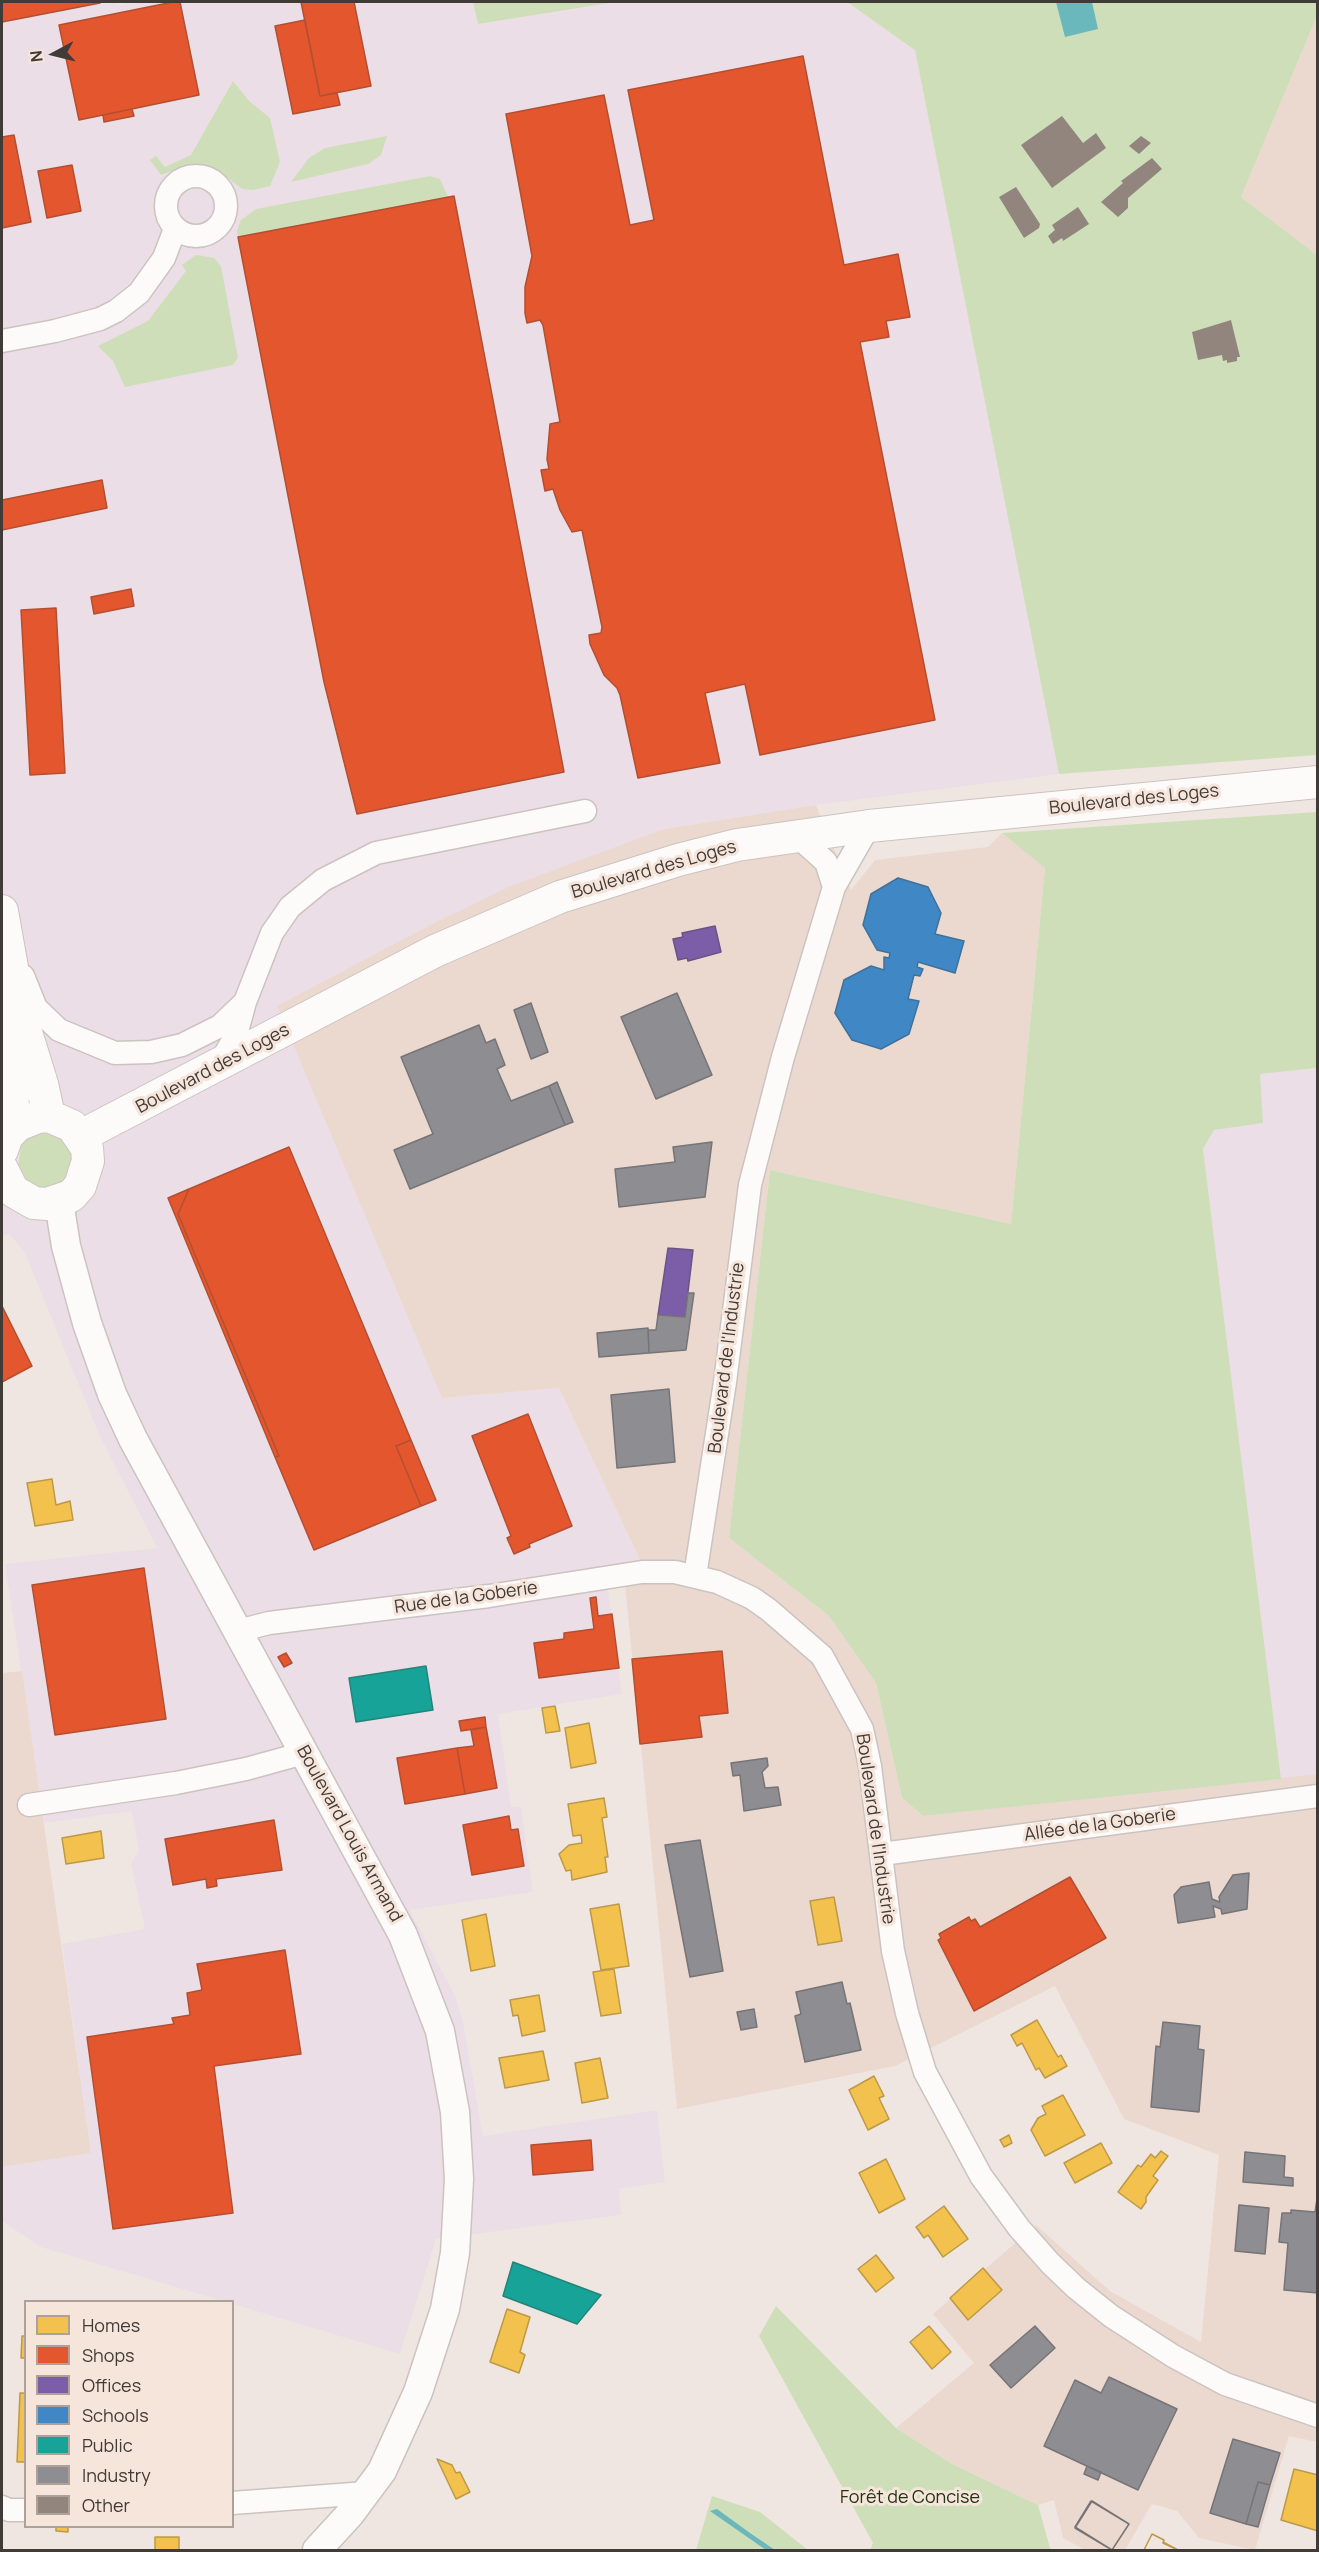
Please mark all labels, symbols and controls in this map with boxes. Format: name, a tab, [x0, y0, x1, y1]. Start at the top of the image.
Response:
north arrow	[24, 24, 84, 84]
text: N	[25, 49, 48, 63]
street label: Boulevard des Loges	[1048, 780, 1220, 820]
street label: Boulevard des Loges	[569, 836, 739, 904]
street label: Boulevard des Loges	[133, 1019, 293, 1119]
street label: Boulevard de l'Industrie	[705, 1261, 749, 1455]
street label: Rue de la Goberie	[393, 1577, 539, 1619]
street label: Boulevard de l'Industrie	[851, 1732, 899, 1926]
street label: Boulevard Louis Armand	[292, 1742, 406, 1926]
street label: Allée de la Goberie	[1023, 1804, 1177, 1846]
legend	[24, 2300, 234, 2528]
text: Homes	[82, 2313, 140, 2337]
text: Shops	[82, 2343, 134, 2367]
text: Offices	[82, 2373, 141, 2397]
text: Schools	[82, 2403, 149, 2427]
text: Public	[82, 2433, 133, 2457]
text: Industry	[82, 2463, 151, 2487]
park label: Forêt de Concise	[840, 2487, 980, 2509]
text: Other	[82, 2493, 130, 2517]

